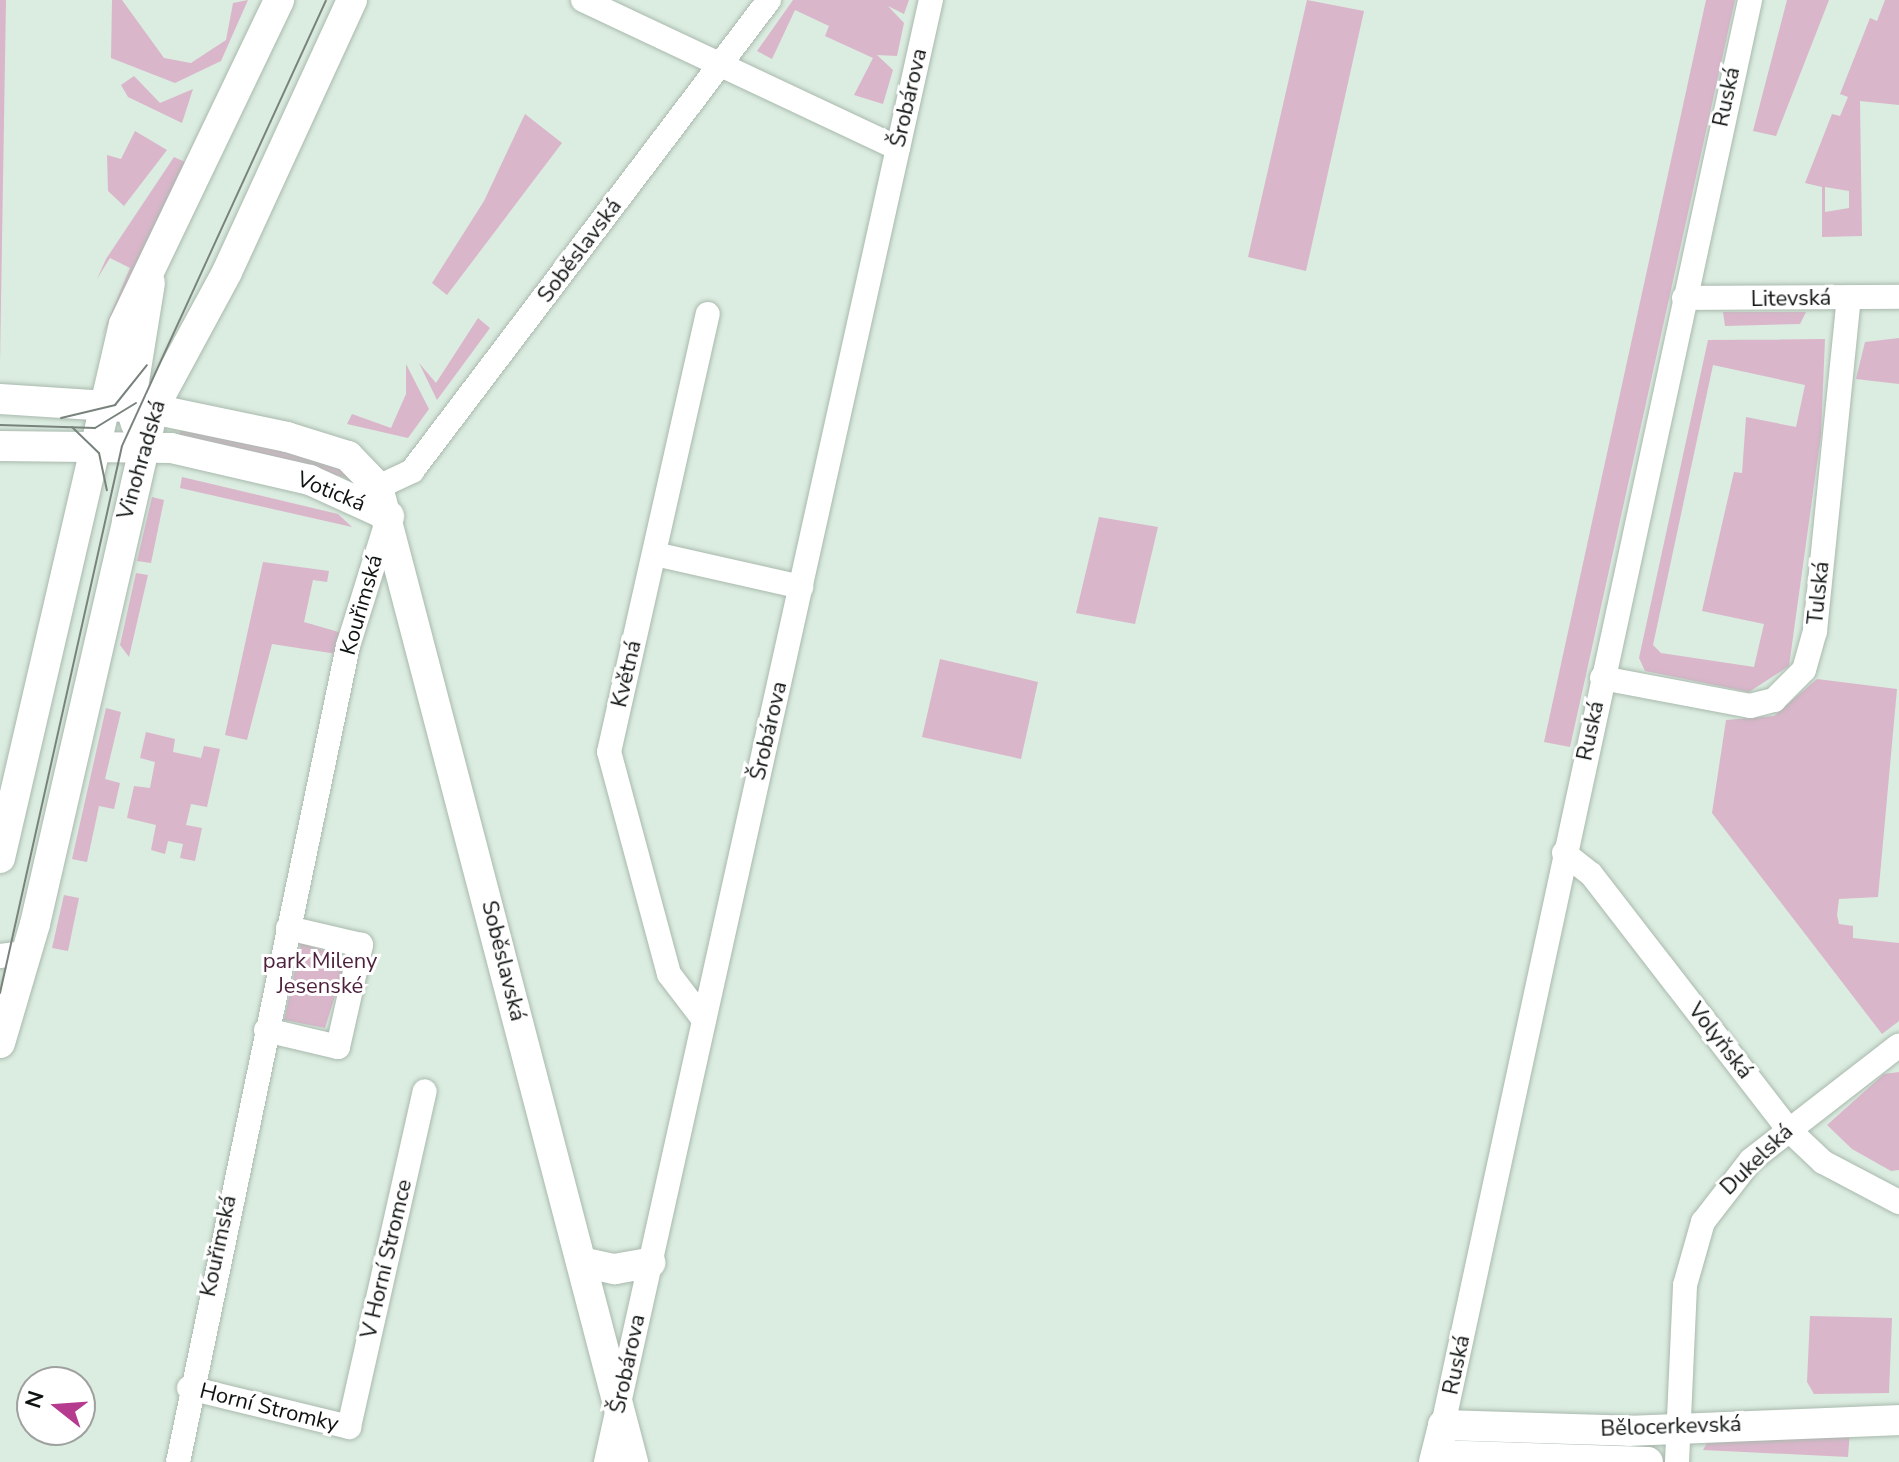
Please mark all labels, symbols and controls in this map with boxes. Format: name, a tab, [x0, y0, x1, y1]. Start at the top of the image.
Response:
street label: Šrobárova	[885, 46, 933, 150]
street label: Ruská	[1708, 65, 1746, 129]
street label: Soběslavská	[532, 194, 628, 308]
street label: Litevská	[1751, 285, 1831, 313]
street label: Vinohradská	[112, 397, 172, 523]
street label: Votická	[293, 466, 369, 518]
street label: Kouřimská	[335, 552, 389, 658]
street label: Tulská	[1803, 560, 1835, 626]
street label: Květná	[607, 638, 647, 710]
street label: Šrobárova	[745, 679, 793, 783]
street label: Ruská	[1572, 699, 1610, 763]
street label: Soběslavská	[475, 898, 531, 1024]
park label: park Mileny Jesenské	[263, 948, 377, 1000]
street label: Volyňská	[1682, 998, 1758, 1084]
street label: Dukelská	[1715, 1119, 1799, 1201]
street label: V Horní Stromce	[356, 1177, 418, 1341]
street label: Kouřimská	[195, 1193, 243, 1299]
street label: Šrobárova	[605, 1312, 651, 1416]
street label: Ruská	[1438, 1333, 1476, 1397]
north arrow	[16, 1366, 96, 1446]
street label: Horní Stromky	[197, 1378, 341, 1438]
text: N	[18, 1387, 52, 1412]
street label: Bělocerkevská	[1600, 1411, 1742, 1443]

